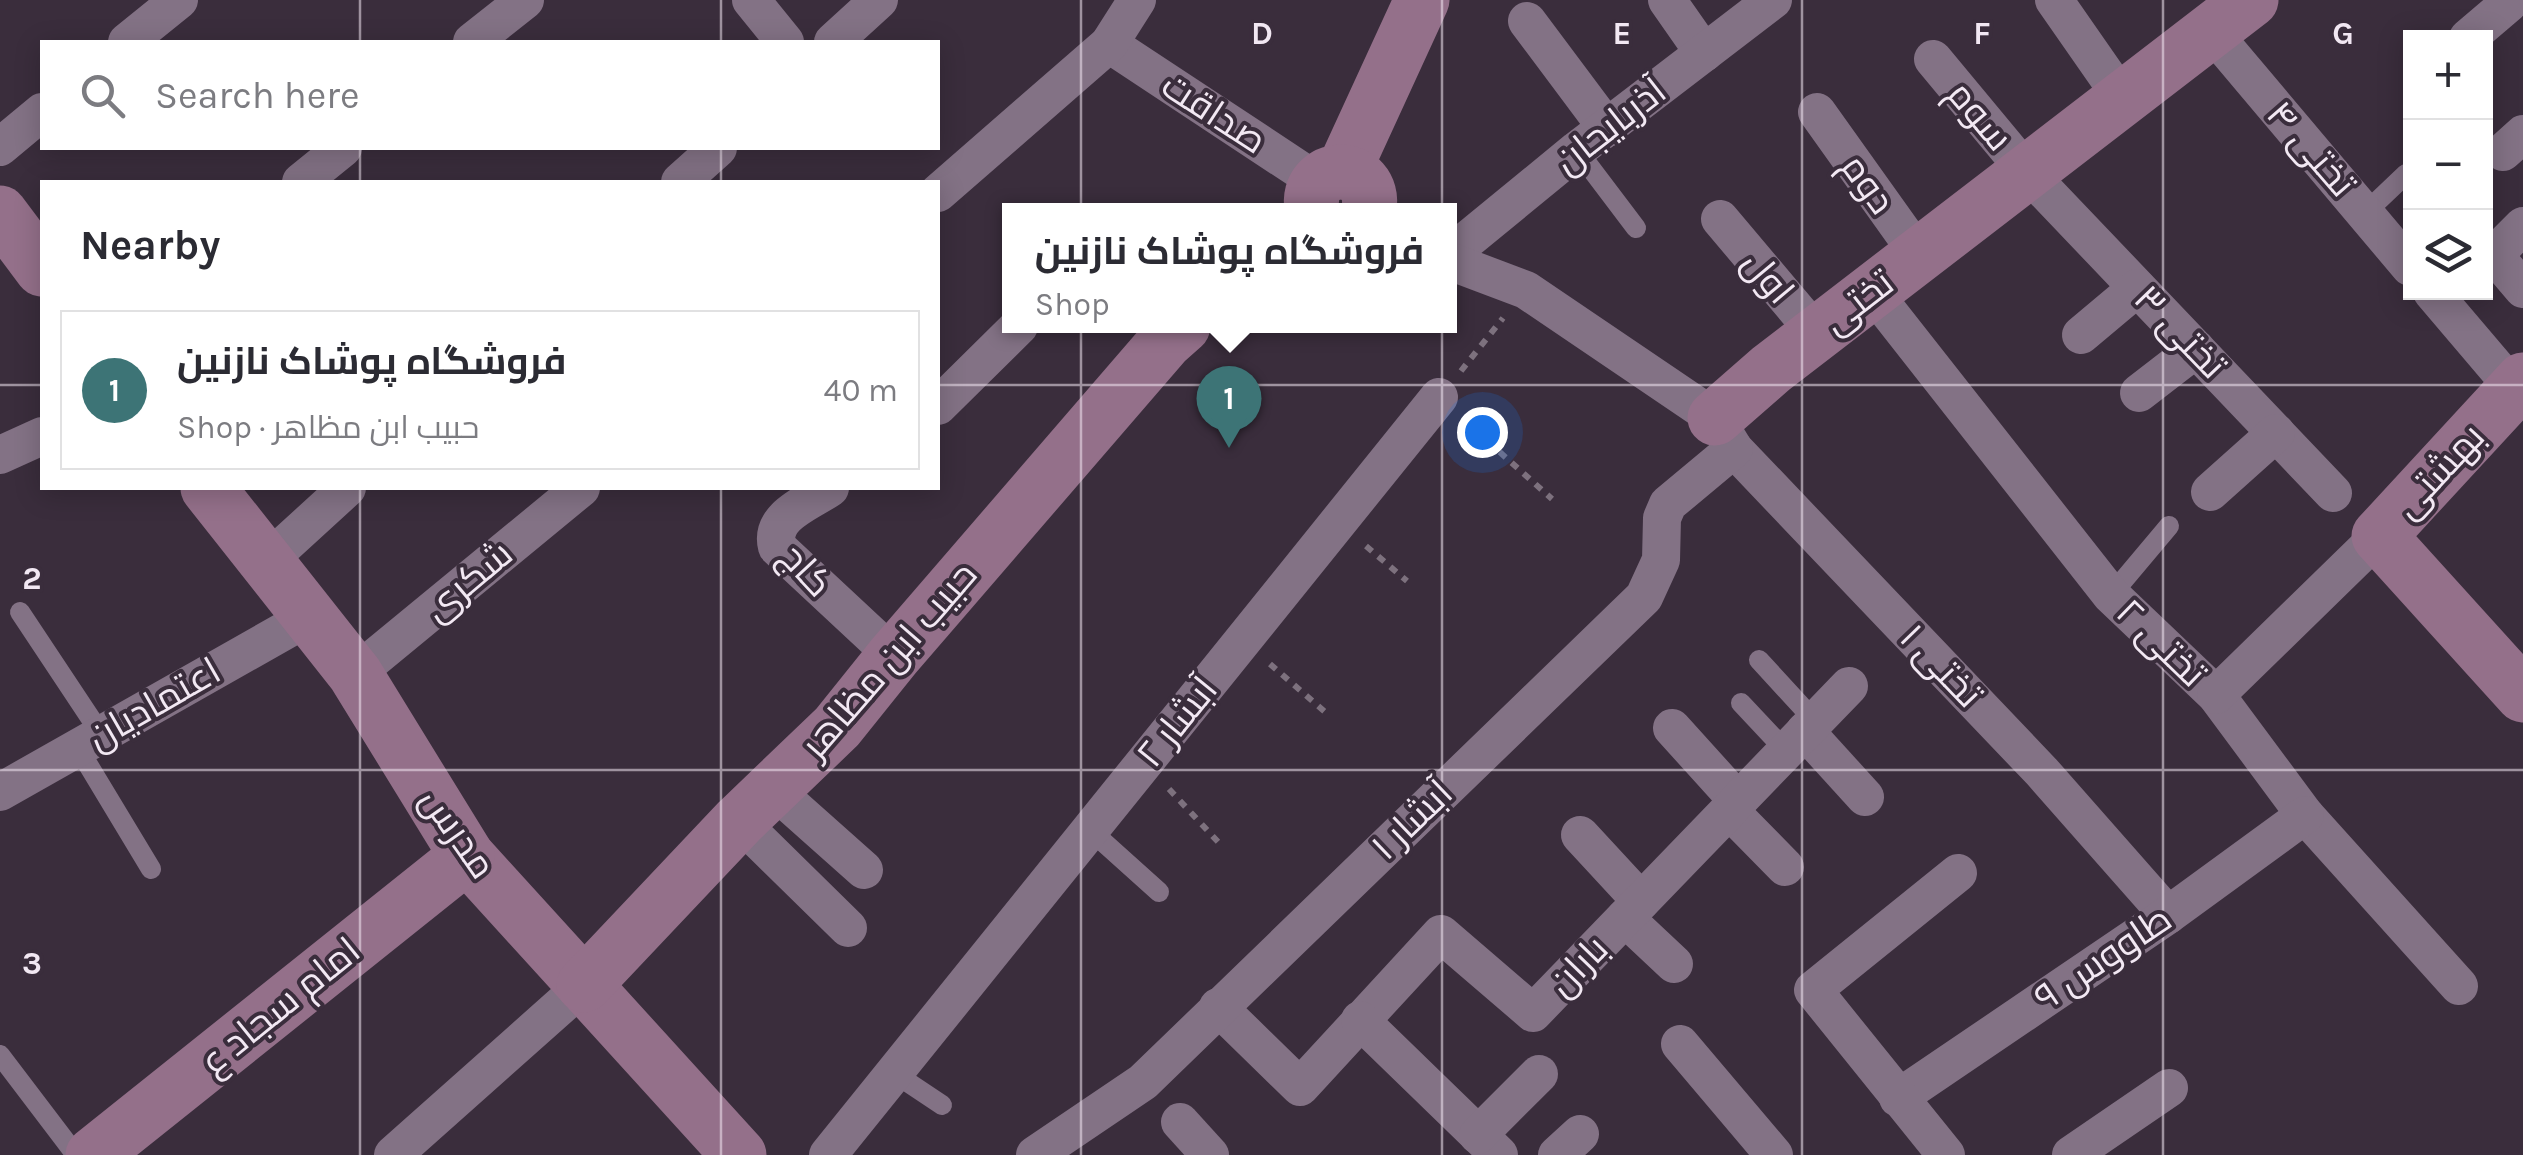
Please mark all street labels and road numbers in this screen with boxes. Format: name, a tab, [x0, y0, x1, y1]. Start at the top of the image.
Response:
street label: صداقت	[1153, 63, 1275, 163]
street label: آذربایجان	[1545, 68, 1675, 184]
street label: سوم	[1936, 72, 2022, 162]
street label: تختی ۴	[2257, 92, 2365, 206]
street label: دوم	[1829, 145, 1905, 224]
street label: اول	[1733, 241, 1803, 313]
street label: تختی	[1813, 260, 1903, 344]
street label: تختی ۳	[2125, 276, 2235, 388]
street label: بهشتی	[2384, 414, 2494, 528]
street label: شکری	[415, 531, 521, 631]
street label: کاج	[769, 534, 842, 608]
street label: حبیب ابن مظاهر	[790, 553, 986, 769]
street label: تختی ۲	[2107, 590, 2215, 696]
street label: تختی ۱	[1891, 615, 1991, 717]
street label: اعتمادیان	[80, 648, 228, 760]
street label: آبشار ۲	[1127, 668, 1227, 776]
street label: آبشار ۱	[1362, 771, 1462, 869]
street label: مدرس	[411, 779, 505, 887]
street label: طاووس ۹	[2026, 896, 2180, 1020]
street label: باران	[1539, 926, 1617, 1006]
street label: امام سجاد ع	[191, 928, 371, 1086]

